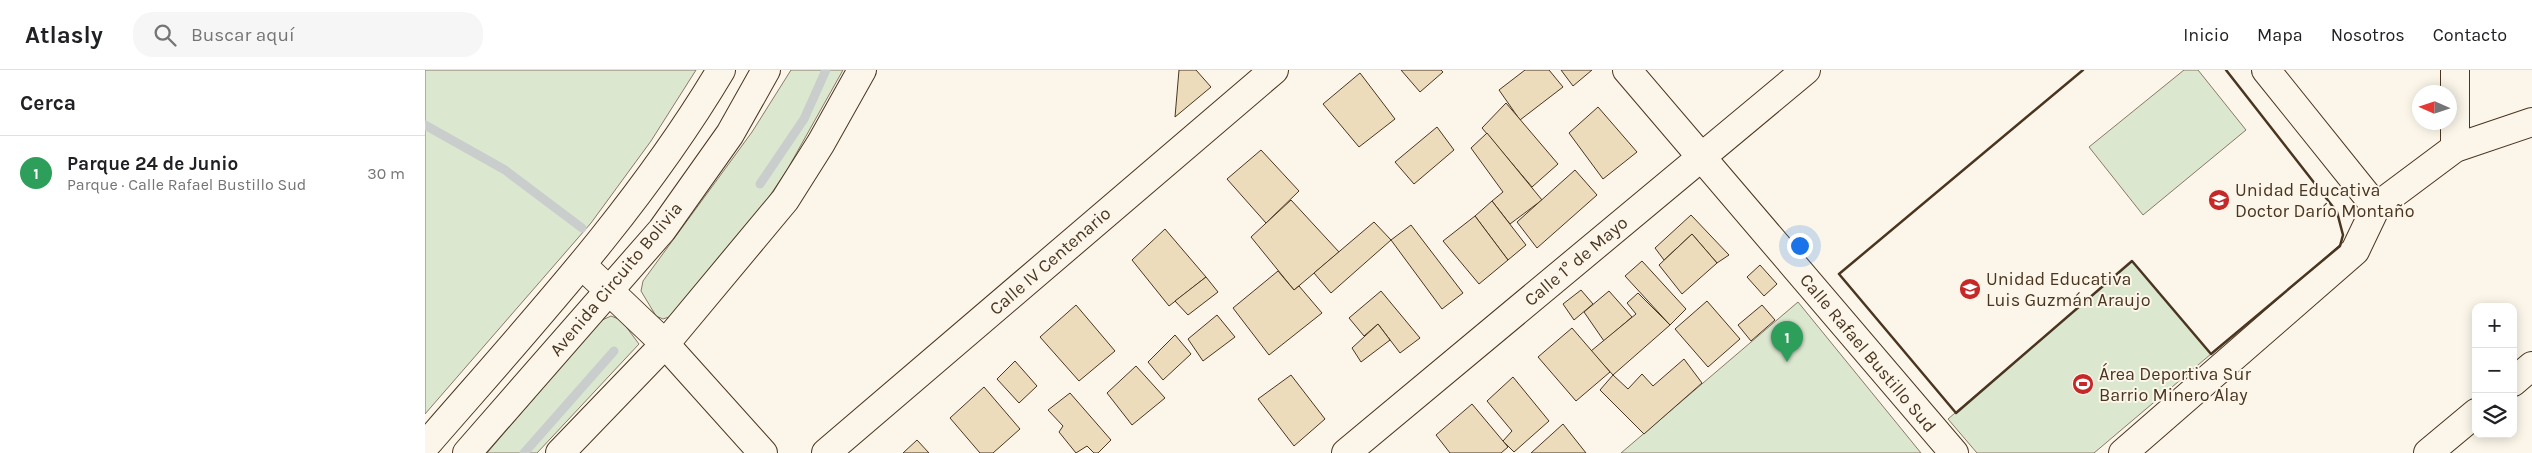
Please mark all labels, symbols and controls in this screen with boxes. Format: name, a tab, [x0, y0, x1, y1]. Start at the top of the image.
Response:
search box	[133, 12, 483, 57]
text: Atlasly	[25, 21, 103, 49]
icon: search	[151, 21, 179, 49]
text: Buscar aquí	[191, 24, 295, 46]
text: Inicio	[2183, 24, 2229, 46]
text: Mapa	[2257, 24, 2303, 46]
text: Nosotros	[2331, 24, 2405, 46]
text: Contacto	[2433, 24, 2507, 46]
north arrow	[2412, 85, 2457, 130]
text: Cerca	[20, 91, 76, 115]
text: Parque 24 de Junio	[67, 153, 238, 175]
text: 1	[33, 164, 39, 183]
text: 30 m	[367, 164, 405, 183]
text: Parque · Calle Rafael Bustillo Sud	[67, 175, 306, 194]
place label: Unidad Educativa Doctor Darío Montaño	[2235, 179, 2415, 222]
school or university icon: Unidad Educativa Doctor Darío Montaño	[2207, 188, 2231, 212]
street label: Avenida Circuito Bolivia	[545, 197, 687, 361]
street label: Calle IV Centenario	[985, 202, 1115, 320]
street label: Calle 1° de Mayo	[1520, 211, 1632, 311]
your location	[1787, 233, 1813, 259]
place label: Unidad Educativa Luis Guzmán Araujo	[1986, 268, 2150, 311]
street label: Calle Rafael Bustillo Sud	[1795, 269, 1941, 437]
school or university icon: Unidad Educativa Luis Guzmán Araujo	[1958, 277, 1982, 301]
map controls	[2472, 303, 2517, 438]
button: +	[2472, 303, 2517, 348]
pin: 1	[1771, 321, 1803, 362]
button: −	[2472, 348, 2517, 393]
place label: Área Deportiva Sur Barrio Minero Alay	[2099, 362, 2251, 406]
sports icon: Área Deportiva Sur Barrio Minero Alay	[2071, 372, 2095, 396]
button: layers	[2472, 393, 2517, 438]

